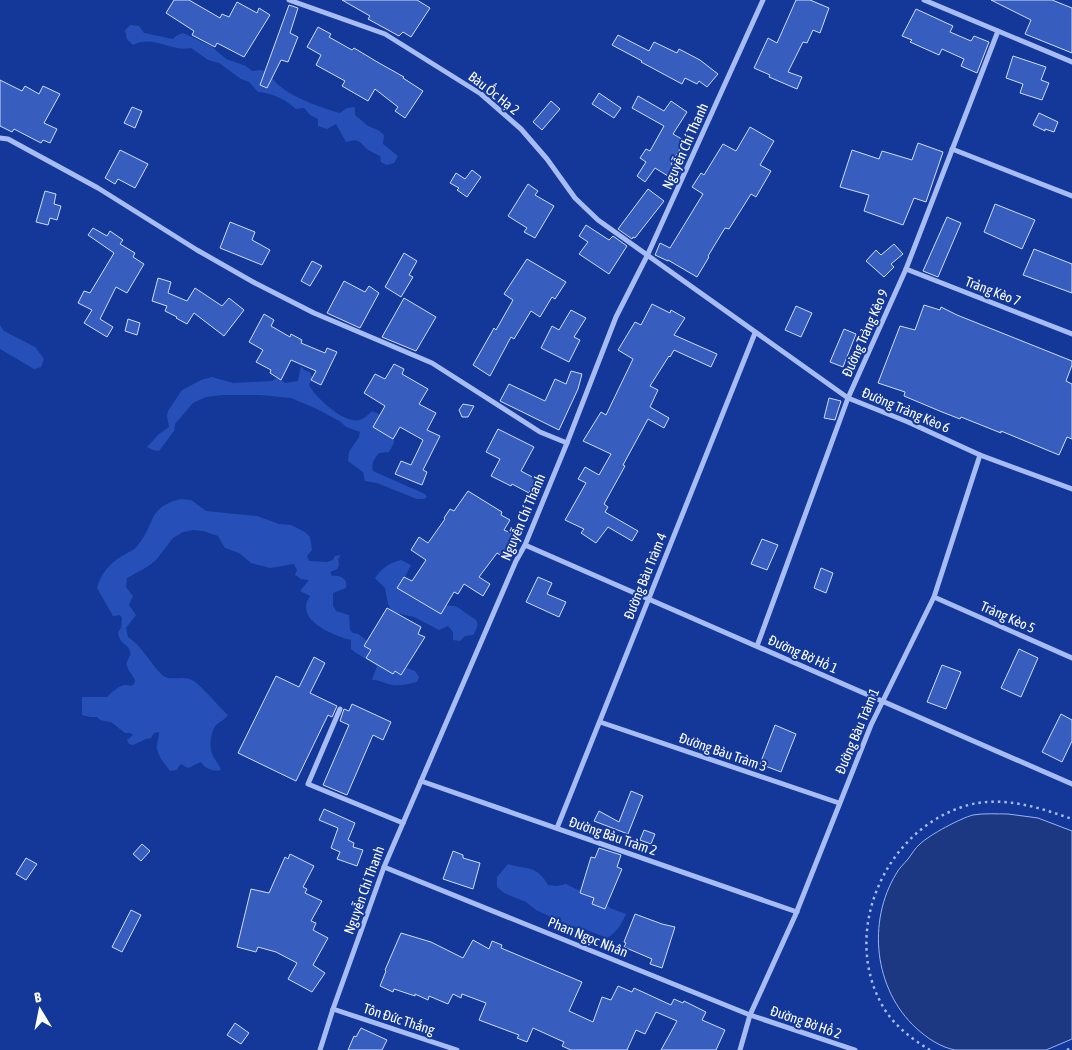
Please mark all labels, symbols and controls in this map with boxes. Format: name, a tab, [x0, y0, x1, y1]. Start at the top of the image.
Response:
street label: Bàu Ốc Hạ 2	[465, 67, 524, 118]
street label: Nguyễn Chí Thanh	[659, 100, 711, 192]
street label: Trảng Kèo 7	[963, 273, 1023, 309]
street label: Đường Trảng Kèo 9	[839, 287, 891, 379]
street label: Đường Trảng Kèo 6	[859, 384, 953, 436]
street label: Nguyễn Chí Thanh	[498, 471, 548, 563]
street label: Đường Bàu Tràm 4	[620, 530, 670, 622]
street label: Trảng Kèo 5	[978, 598, 1038, 636]
street label: Đường Bờ Hồ 1	[766, 631, 841, 676]
street label: Đường Bàu Tràm 1	[832, 686, 882, 776]
street label: Đường Bàu Tràm 3	[677, 729, 769, 775]
street label: Đường Bàu Tràm 2	[567, 813, 659, 859]
street label: Nguyễn Chí Thanh	[341, 844, 387, 936]
street label: Phan Ngọc Nhân	[546, 914, 630, 960]
north arrow	[15, 985, 65, 1035]
text: B	[33, 989, 43, 1006]
street label: Tôn Đức Thắng	[361, 1000, 437, 1038]
street label: Đường Bờ Hồ 2	[768, 1001, 844, 1042]

